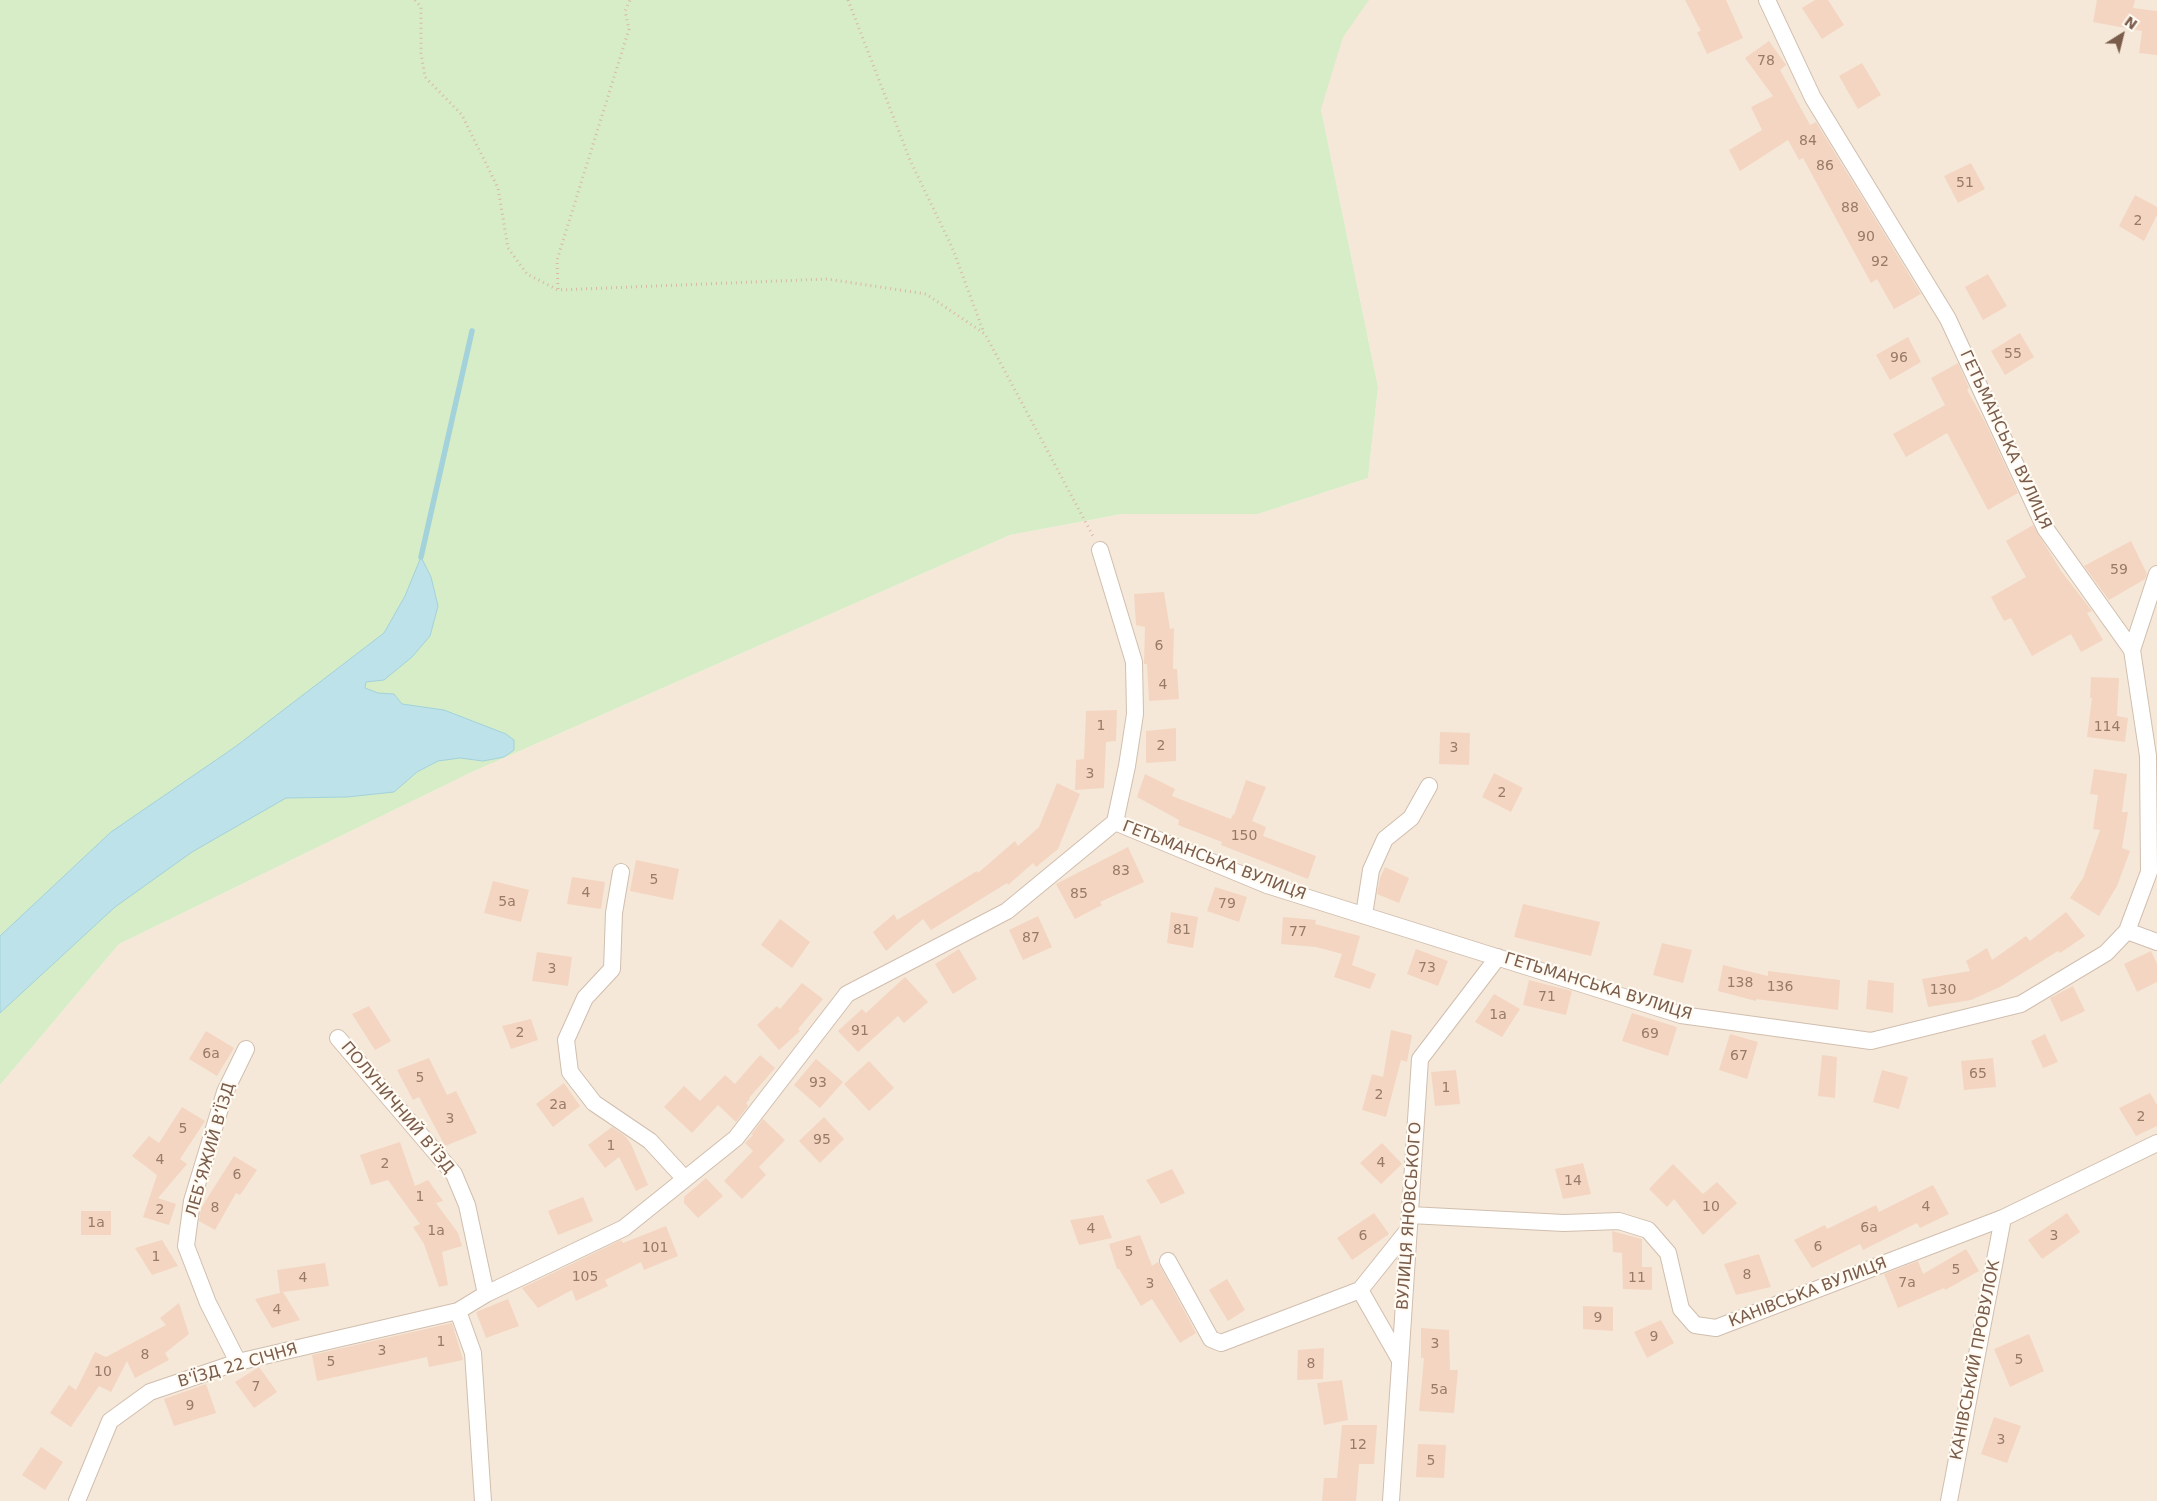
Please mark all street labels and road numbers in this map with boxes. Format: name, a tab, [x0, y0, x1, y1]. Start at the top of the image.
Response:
street label: ГЕТЬМАНСЬКА ВУЛИЦЯ	[1955, 347, 2055, 533]
street label: ГЕТЬМАНСЬКА ВУЛИЦЯ	[1119, 817, 1309, 905]
street label: ГЕТЬМАНСЬКА ВУЛИЦЯ	[1502, 949, 1694, 1025]
street label: ПОЛУНИЧНИЙ В’ЇЗД	[336, 1038, 458, 1178]
street label: ЛЕБ’ЯЖИЙ В’ЇЗД	[183, 1080, 239, 1220]
street label: ВУЛИЦЯ ЯНОВСЬКОГО	[1394, 1121, 1426, 1311]
street label: КАНІВСЬКА ВУЛИЦЯ	[1726, 1254, 1890, 1332]
street label: КАНІВСЬКИЙ ПРОВУЛОК	[1947, 1258, 2005, 1462]
street label: В'ЇЗД 22 СІЧНЯ	[176, 1340, 300, 1392]

